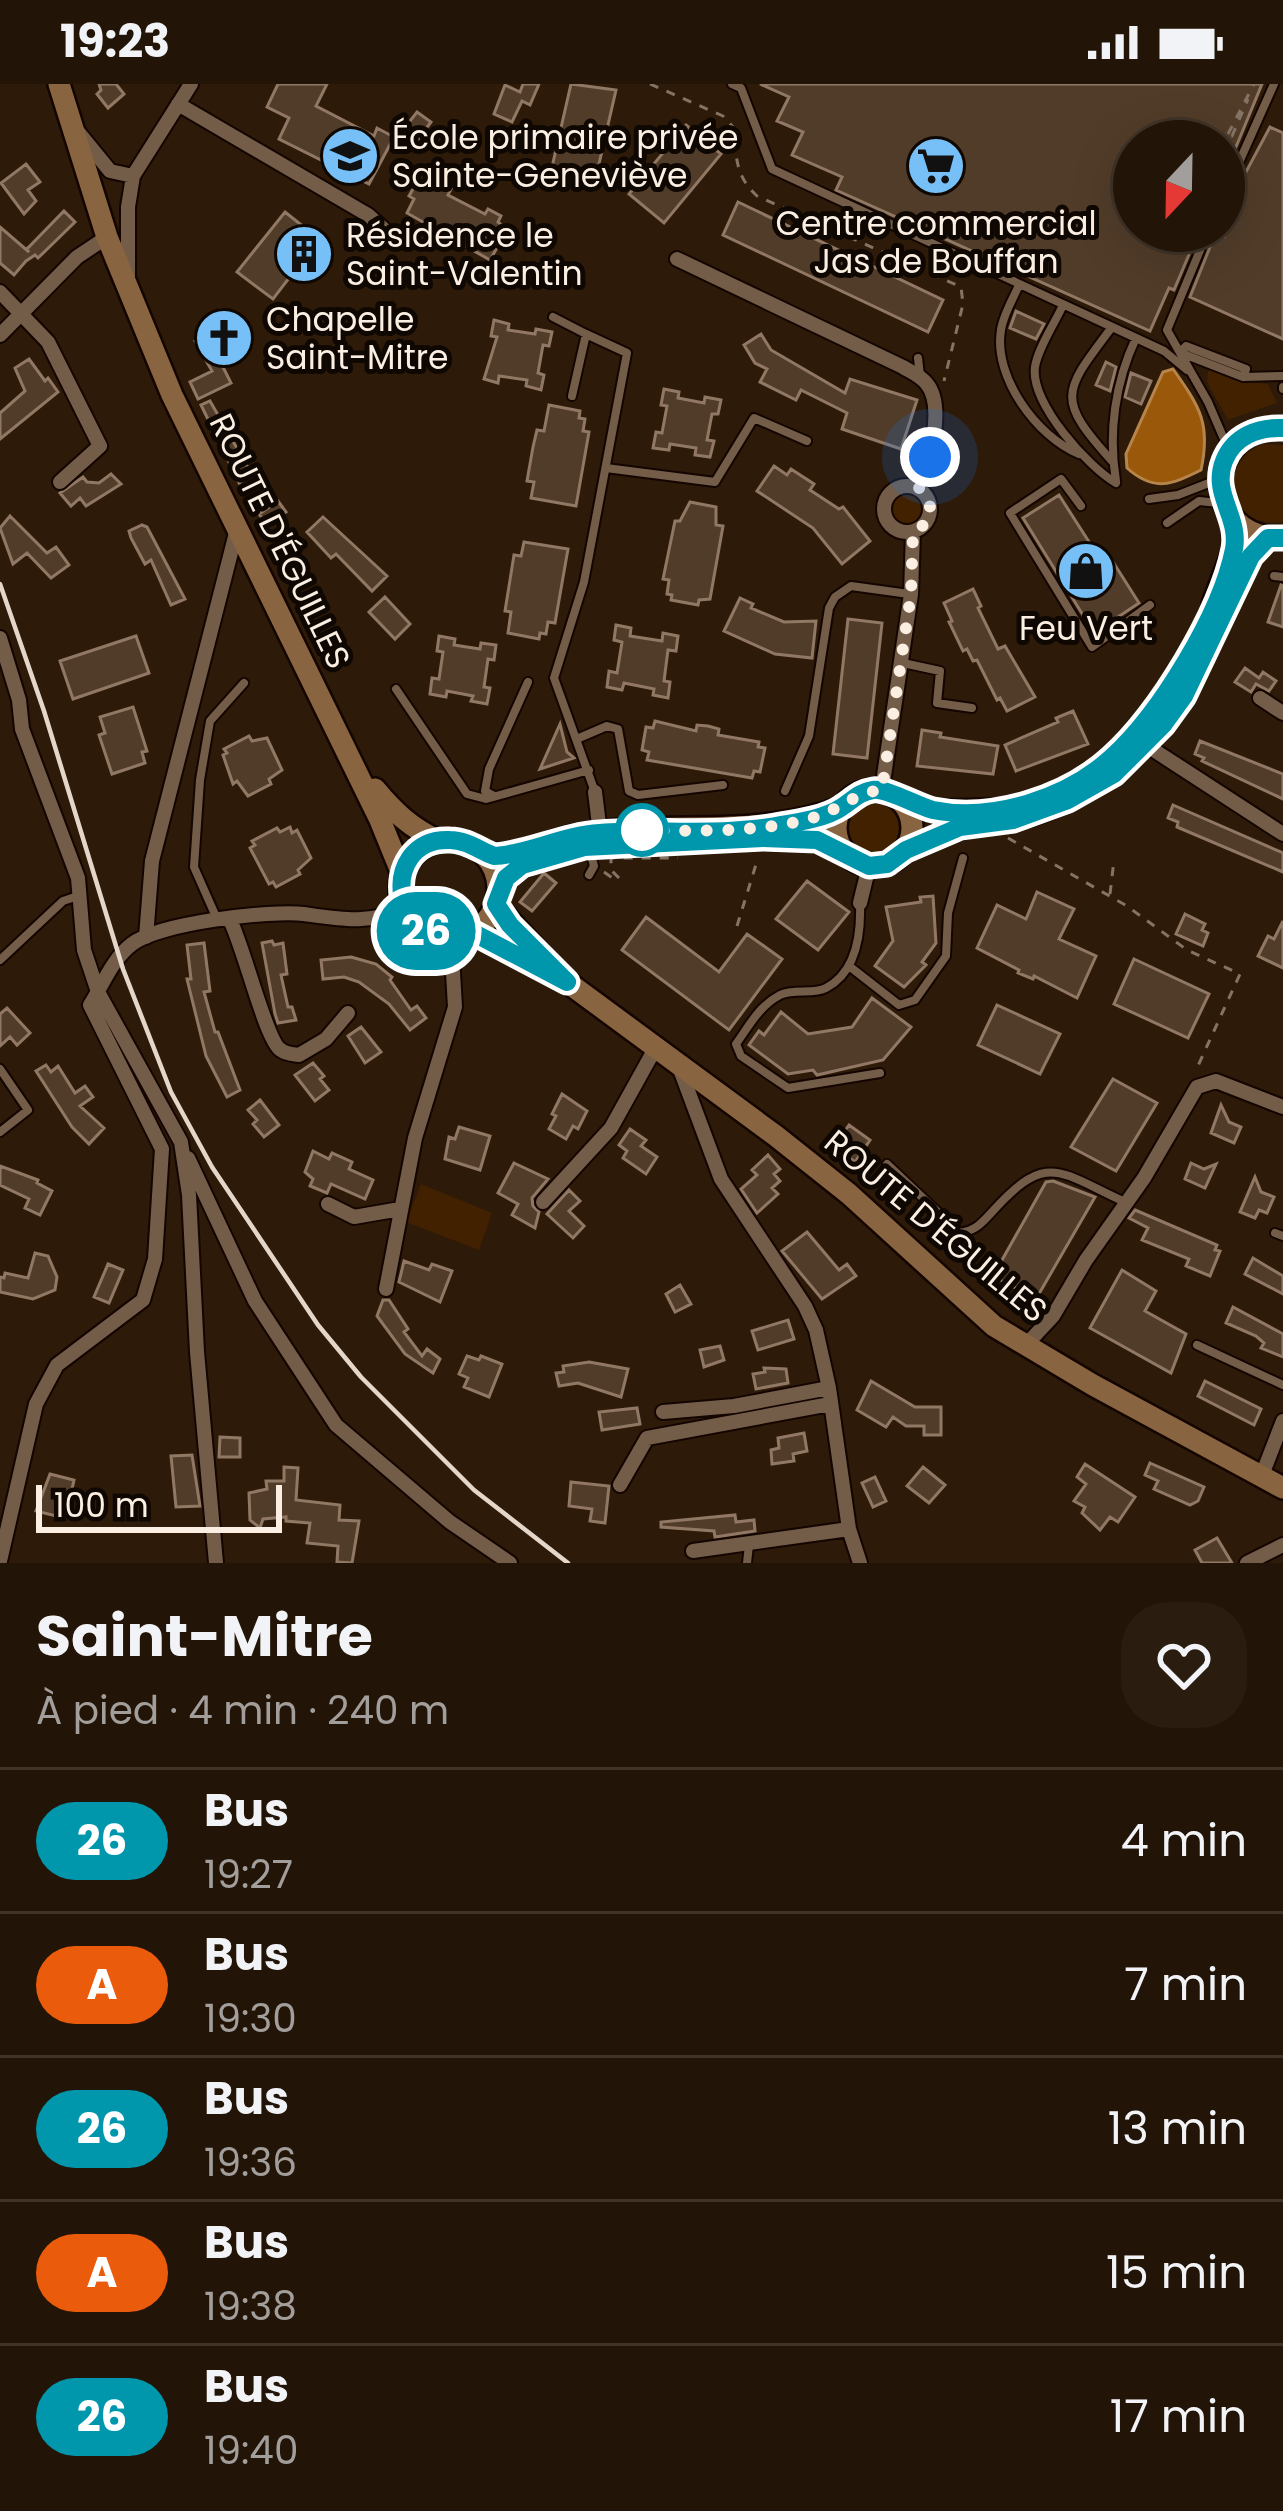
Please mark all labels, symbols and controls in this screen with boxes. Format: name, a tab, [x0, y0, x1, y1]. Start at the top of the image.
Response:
text: 19:23	[60, 10, 170, 73]
place label: École primaire privée Sainte-Geneviève	[392, 114, 738, 199]
north arrow	[1113, 120, 1245, 252]
map controls	[1113, 120, 1245, 252]
school or university icon: École primaire privée Sainte-Geneviève	[319, 125, 381, 187]
supermarket icon: Centre commercial Jas de Bouffan	[905, 135, 967, 197]
place label: Centre commercial Jas de Bouffan	[775, 200, 1097, 285]
place label: Résidence le Saint-Valentin	[346, 212, 583, 297]
building icon: Résidence le Saint-Valentin	[273, 223, 335, 285]
place label: Chapelle Saint-Mitre	[266, 296, 448, 381]
church icon: Chapelle Saint-Mitre	[193, 307, 255, 369]
street label: ROUTE D'ÉGUILLES	[198, 406, 362, 676]
your location	[900, 427, 960, 487]
shop icon: Feu Vert	[1055, 540, 1117, 602]
place label: Feu Vert	[1019, 605, 1153, 652]
unlabelled marker	[617, 805, 667, 855]
line badge: 26	[372, 892, 480, 970]
text: 26	[401, 901, 451, 960]
street label: ROUTE D'ÉGUILLES	[814, 1119, 1058, 1333]
scale bar	[36, 1479, 282, 1532]
text: 100 m	[54, 1482, 149, 1529]
text: Saint-Mitre	[36, 1596, 373, 1676]
button: heart	[1121, 1602, 1247, 1728]
text: À pied · 4 min · 240 m	[36, 1683, 449, 1738]
text: Bus	[204, 1779, 289, 1842]
text: 4 min	[1120, 1809, 1247, 1872]
text: 26	[77, 1811, 127, 1870]
text: 19:27	[204, 1847, 293, 1902]
text: Bus	[204, 1923, 289, 1986]
text: 7 min	[1124, 1953, 1247, 2016]
text: A	[87, 1955, 117, 2014]
text: 19:30	[204, 1991, 297, 2046]
text: Bus	[204, 2067, 289, 2130]
text: 13 min	[1108, 2097, 1247, 2160]
text: 26	[77, 2099, 127, 2158]
text: 19:36	[204, 2135, 297, 2190]
text: Bus	[204, 2211, 289, 2274]
text: 15 min	[1106, 2241, 1247, 2304]
text: A	[87, 2243, 117, 2302]
text: 19:38	[204, 2279, 297, 2334]
text: Bus	[204, 2355, 289, 2418]
text: 17 min	[1110, 2385, 1247, 2448]
text: 26	[77, 2387, 127, 2446]
text: 19:40	[204, 2423, 298, 2478]

